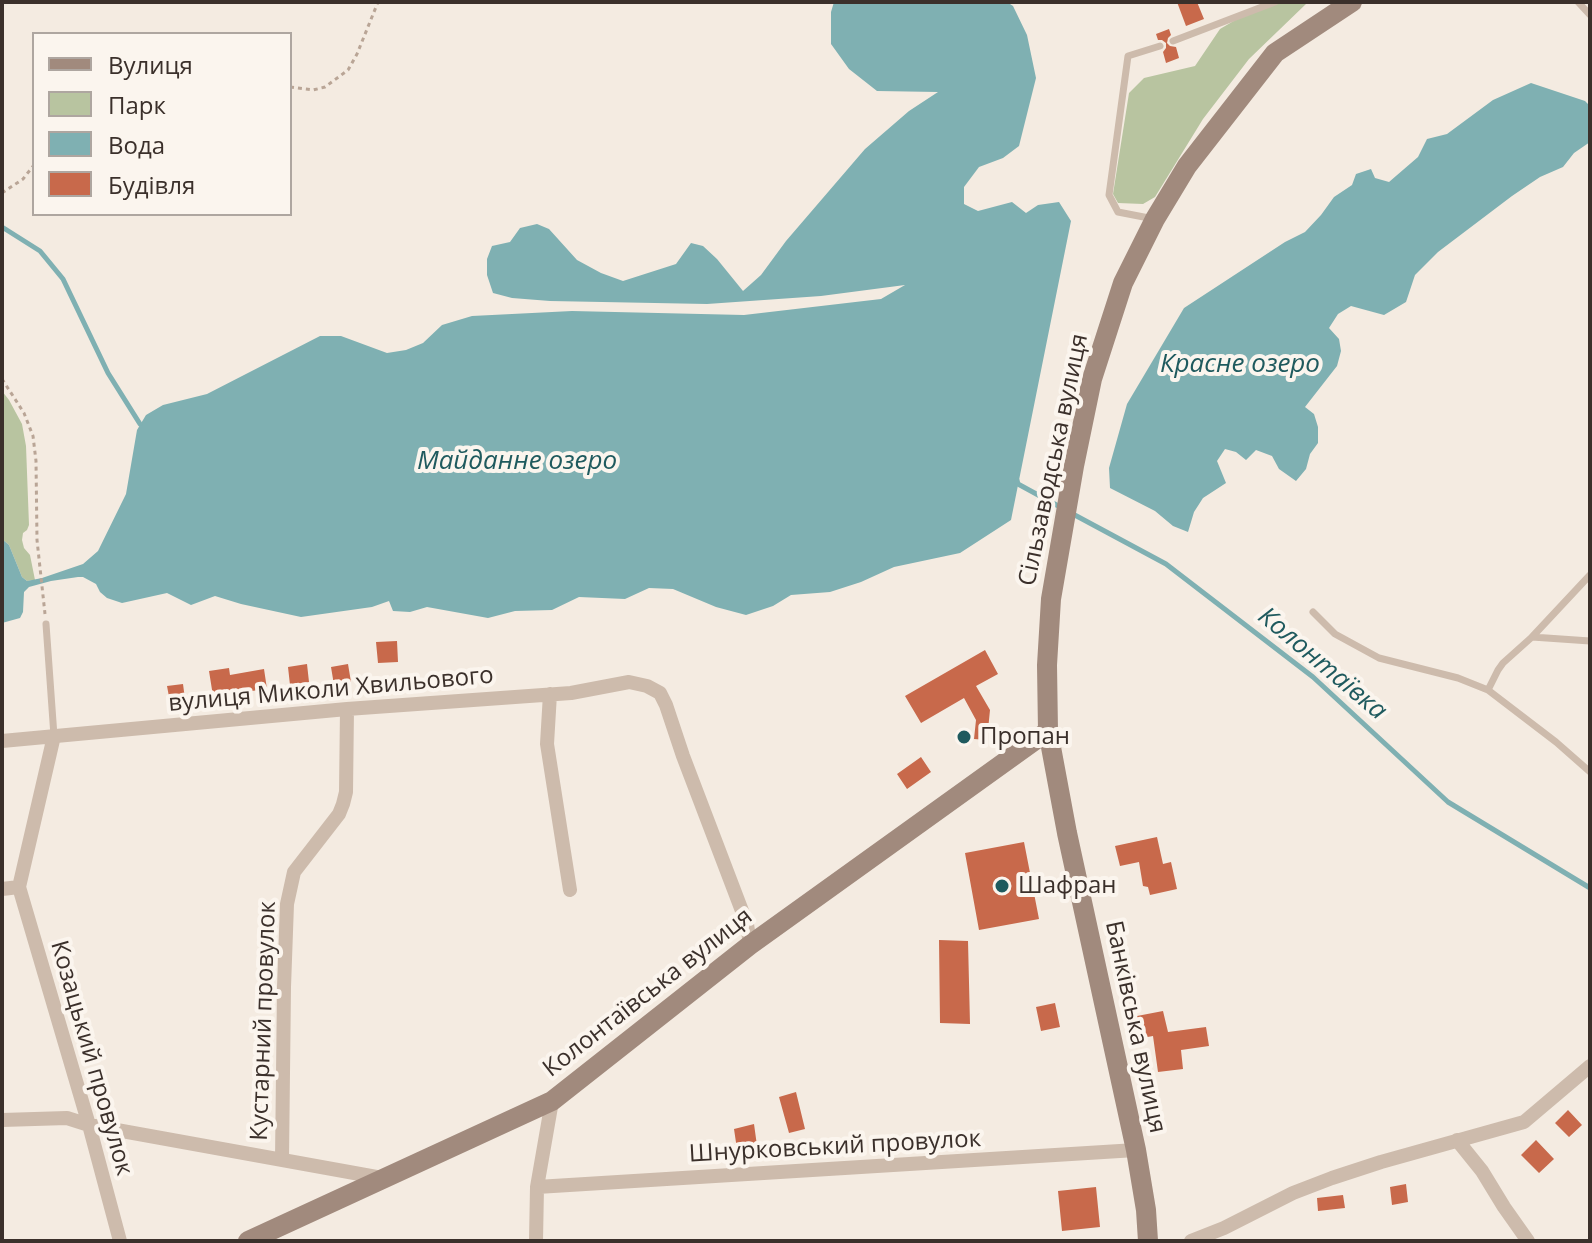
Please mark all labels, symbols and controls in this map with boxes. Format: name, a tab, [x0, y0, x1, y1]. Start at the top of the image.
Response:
legend	[32, 32, 292, 216]
text: Вулиця	[108, 48, 193, 81]
text: Парк	[108, 88, 166, 121]
text: Вода	[108, 128, 165, 161]
text: Будівля	[108, 168, 195, 201]
street label: Сільзаводська вулиця	[1013, 331, 1095, 589]
water label: Красне озеро	[1160, 349, 1320, 381]
water label: Майданне озеро	[417, 446, 617, 478]
water label: Колонтаївка	[1251, 601, 1393, 727]
street label: вулиця Миколи Хвильового	[167, 661, 495, 719]
place label: Пропан	[980, 723, 1070, 751]
marker: Пропан	[955, 728, 973, 746]
place label: Шафран	[1018, 872, 1116, 900]
marker: Шафран	[993, 877, 1011, 895]
street label: Кустарний провулок	[245, 901, 283, 1141]
street label: Колонтаївська вулиця	[538, 902, 758, 1084]
street label: Банківська вулиця	[1098, 918, 1172, 1136]
street label: Козацький провулок	[44, 937, 138, 1179]
street label: Шнурковський провулок	[688, 1125, 982, 1169]

